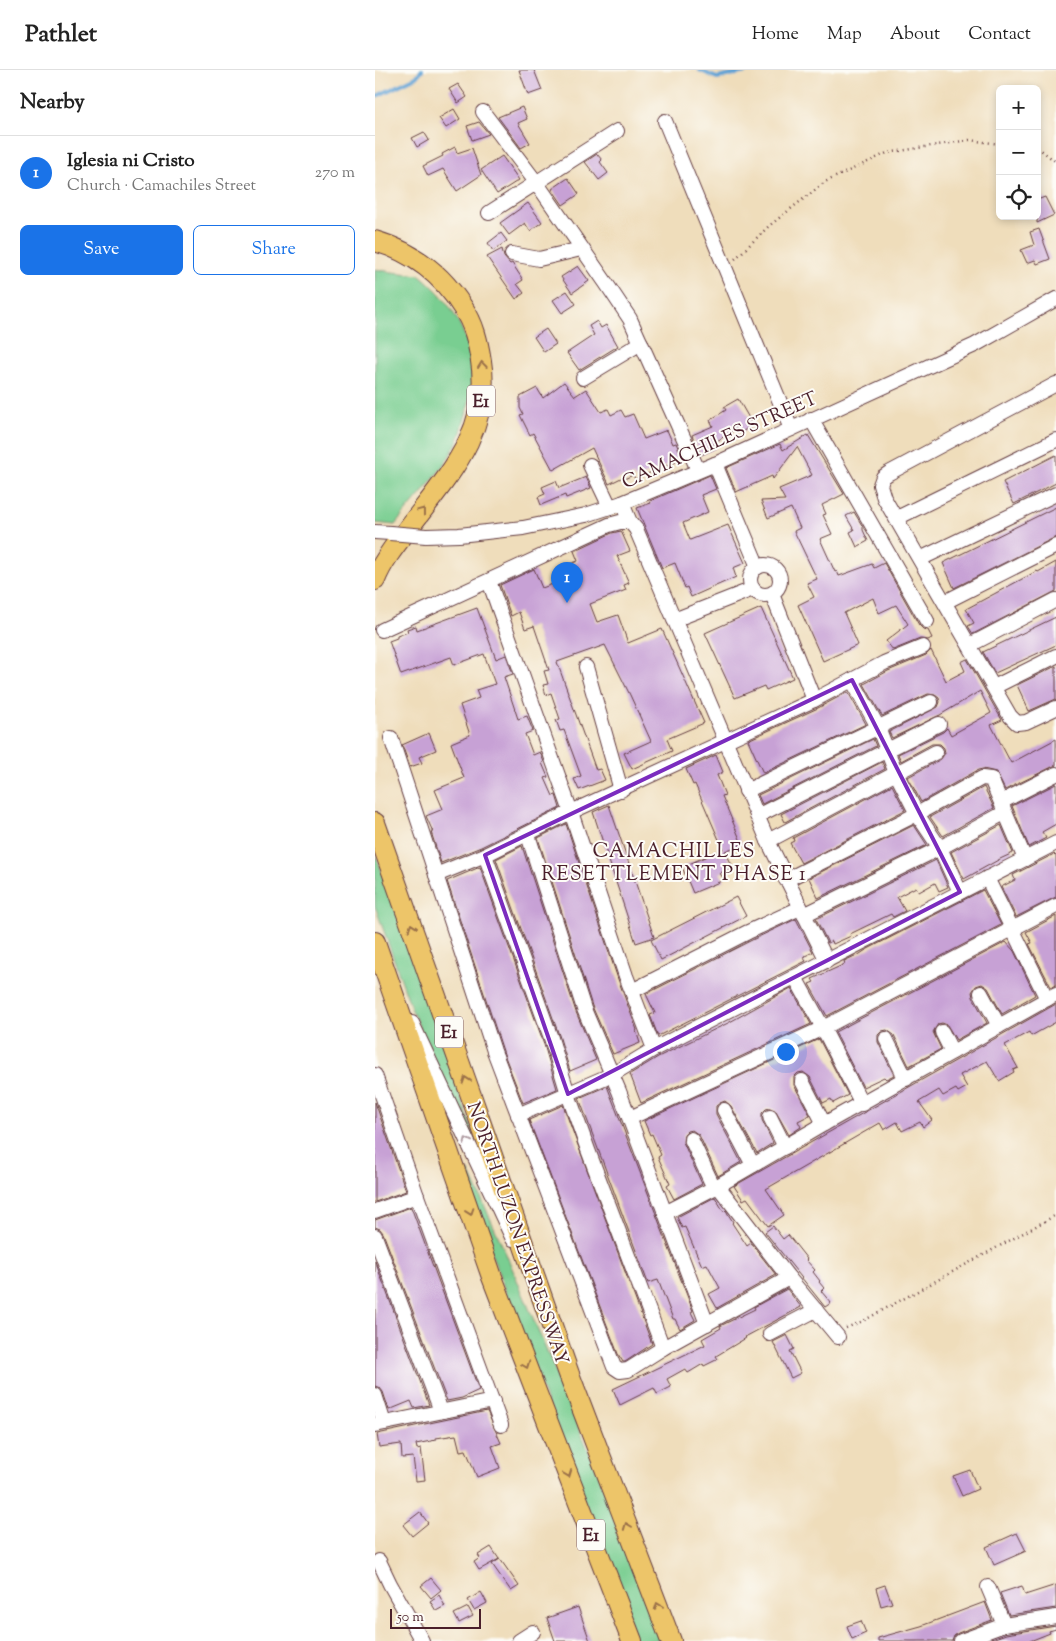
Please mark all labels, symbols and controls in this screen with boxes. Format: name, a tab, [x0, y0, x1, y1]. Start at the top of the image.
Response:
text: Pathlet	[25, 18, 97, 52]
text: Home	[752, 22, 799, 48]
text: Map	[827, 22, 862, 48]
text: About	[890, 22, 940, 48]
text: Contact	[968, 22, 1031, 48]
map controls	[996, 85, 1041, 220]
button: +	[996, 85, 1041, 130]
text: Nearby	[20, 88, 85, 118]
button: −	[996, 130, 1041, 175]
text: Iglesia ni Cristo	[67, 148, 195, 175]
text: 1	[33, 162, 39, 185]
text: 270 m	[315, 162, 355, 185]
text: Church · Camachiles Street	[67, 175, 256, 198]
button: locate	[996, 175, 1041, 220]
button: Save	[20, 225, 183, 275]
button: Share	[193, 225, 355, 275]
one-way arrow	[477, 361, 488, 369]
road number: E1	[467, 386, 495, 416]
street label: CAMACHILES STREET	[618, 386, 822, 497]
one-way arrow	[416, 508, 424, 517]
pin: 1	[551, 562, 583, 603]
district label: CAMACHILLES RESETTLEMENT PHASE 1	[541, 838, 807, 890]
one-way arrow	[408, 923, 418, 932]
road number: E1	[435, 1016, 463, 1048]
your location	[773, 1039, 799, 1065]
one-way arrow	[462, 1077, 472, 1085]
street label: NORTH LUZON EXPRESSWAY	[459, 1099, 575, 1369]
one-way arrow	[463, 1137, 473, 1146]
one-way arrow	[464, 1208, 474, 1216]
one-way arrow	[520, 1360, 530, 1369]
one-way arrow	[562, 1469, 572, 1478]
road number: E1	[577, 1520, 605, 1550]
one-way arrow	[623, 1522, 633, 1531]
one-way arrow	[654, 1602, 664, 1611]
scale bar	[390, 1606, 481, 1629]
text: 50 m	[397, 1608, 424, 1628]

